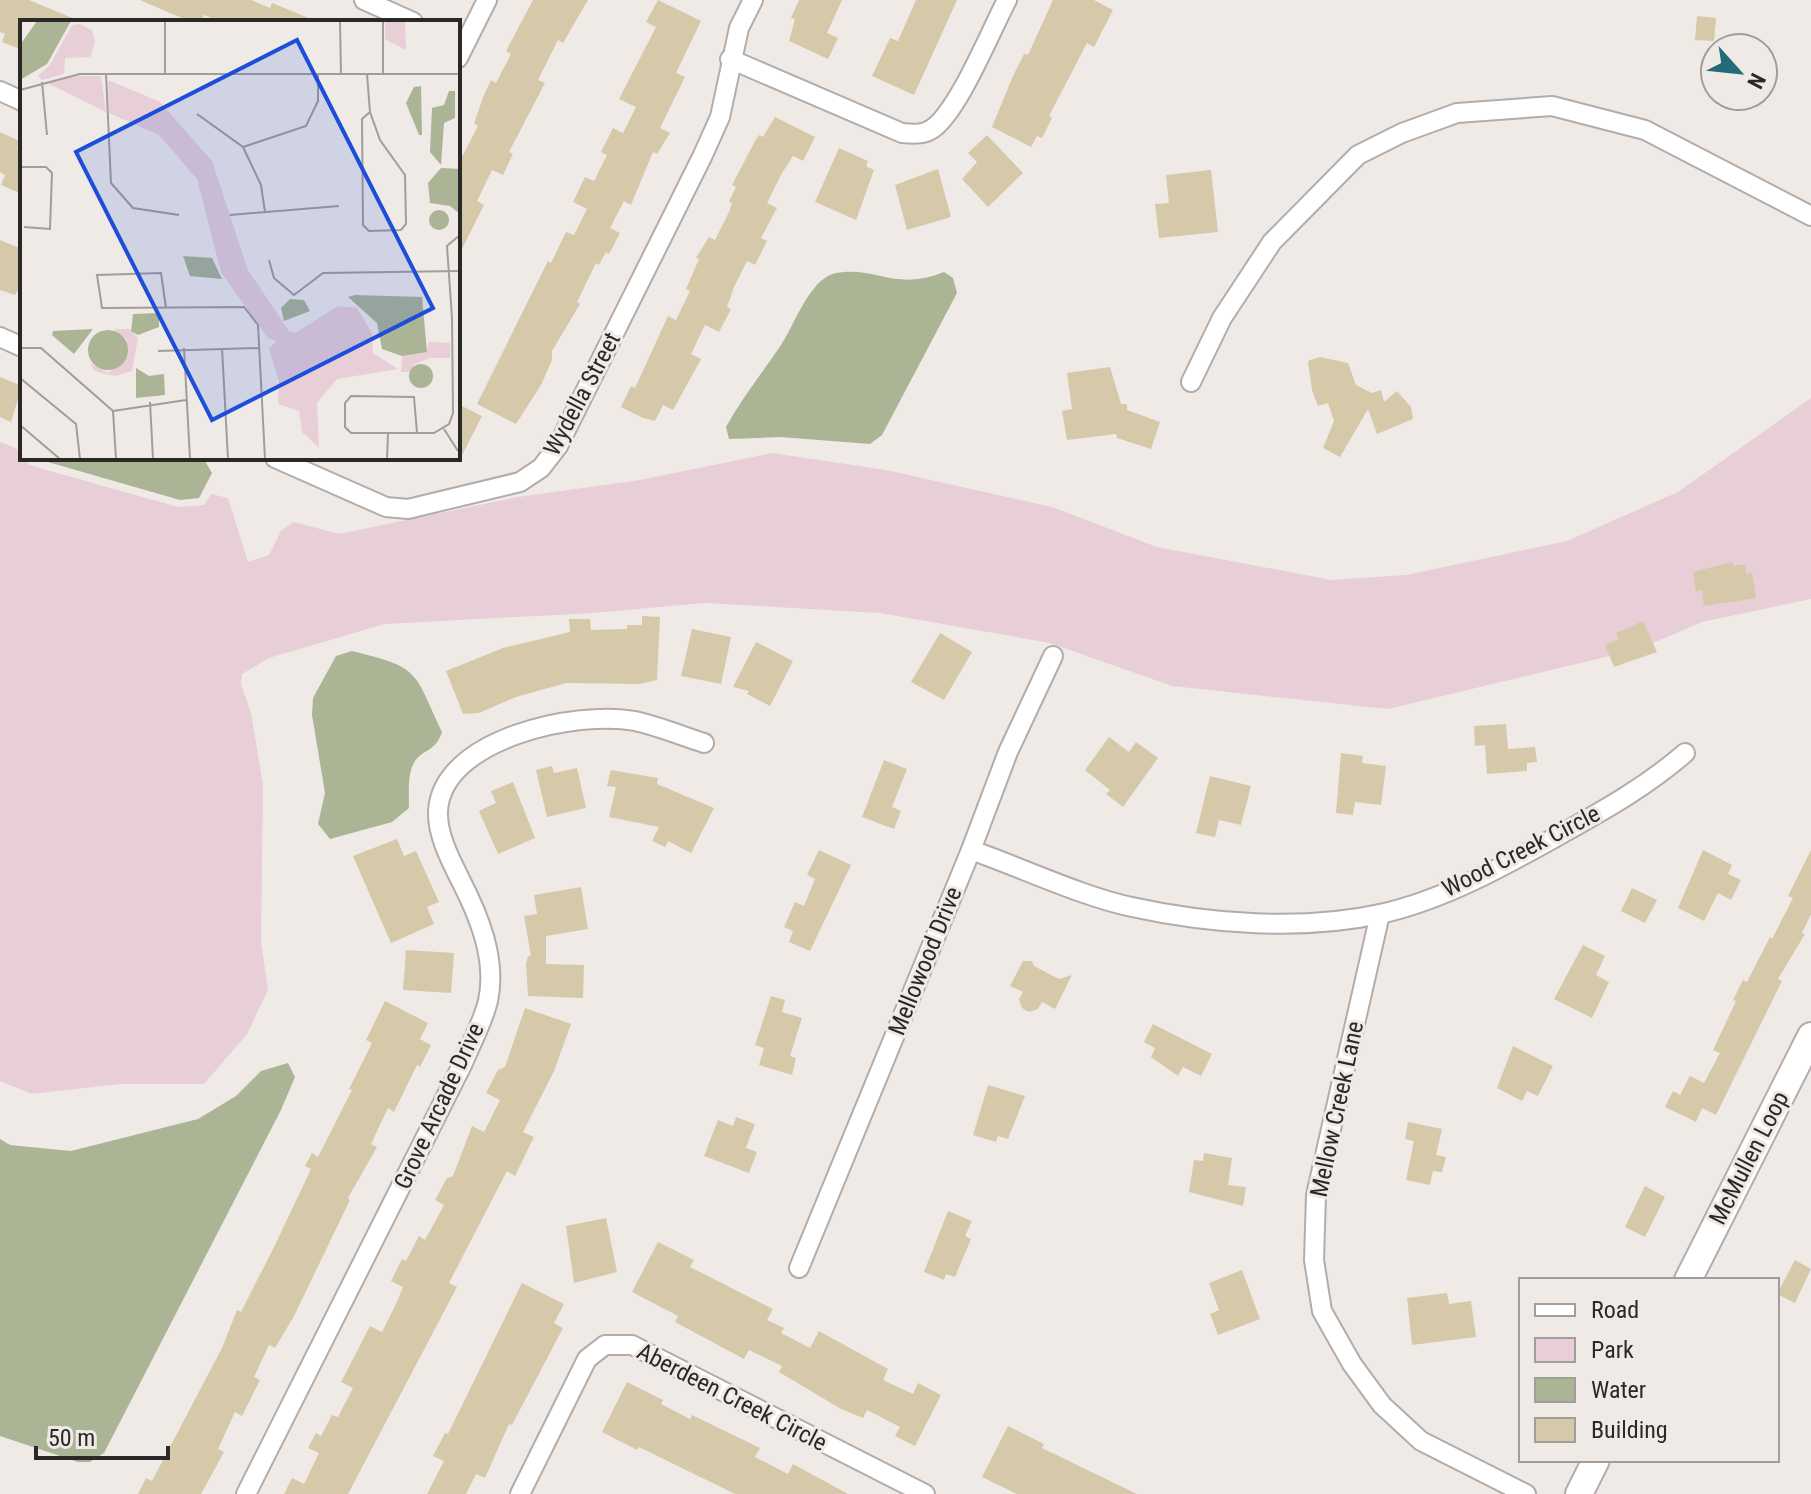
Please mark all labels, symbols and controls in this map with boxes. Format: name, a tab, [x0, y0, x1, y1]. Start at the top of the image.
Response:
inset map	[20, 20, 460, 460]
north arrow	[1699, 32, 1779, 112]
text: N	[1742, 69, 1771, 93]
street label: Wydella Street	[538, 328, 626, 460]
street label: Wood Creek Circle	[1438, 799, 1604, 903]
street label: Mellowood Drive	[883, 883, 967, 1039]
street label: Grove Arcade Drive	[388, 1018, 490, 1194]
street label: Mellow Creek Lane	[1305, 1019, 1369, 1199]
street label: McMullen Loop	[1703, 1087, 1795, 1229]
legend	[1519, 1278, 1779, 1462]
text: Road	[1591, 1296, 1639, 1324]
text: Park	[1591, 1336, 1634, 1364]
street label: Aberdeen Creek Circle	[632, 1337, 832, 1457]
text: Water	[1591, 1376, 1646, 1404]
scale bar	[36, 1410, 168, 1460]
text: Building	[1591, 1416, 1668, 1444]
text: 50 m	[48, 1424, 95, 1452]

